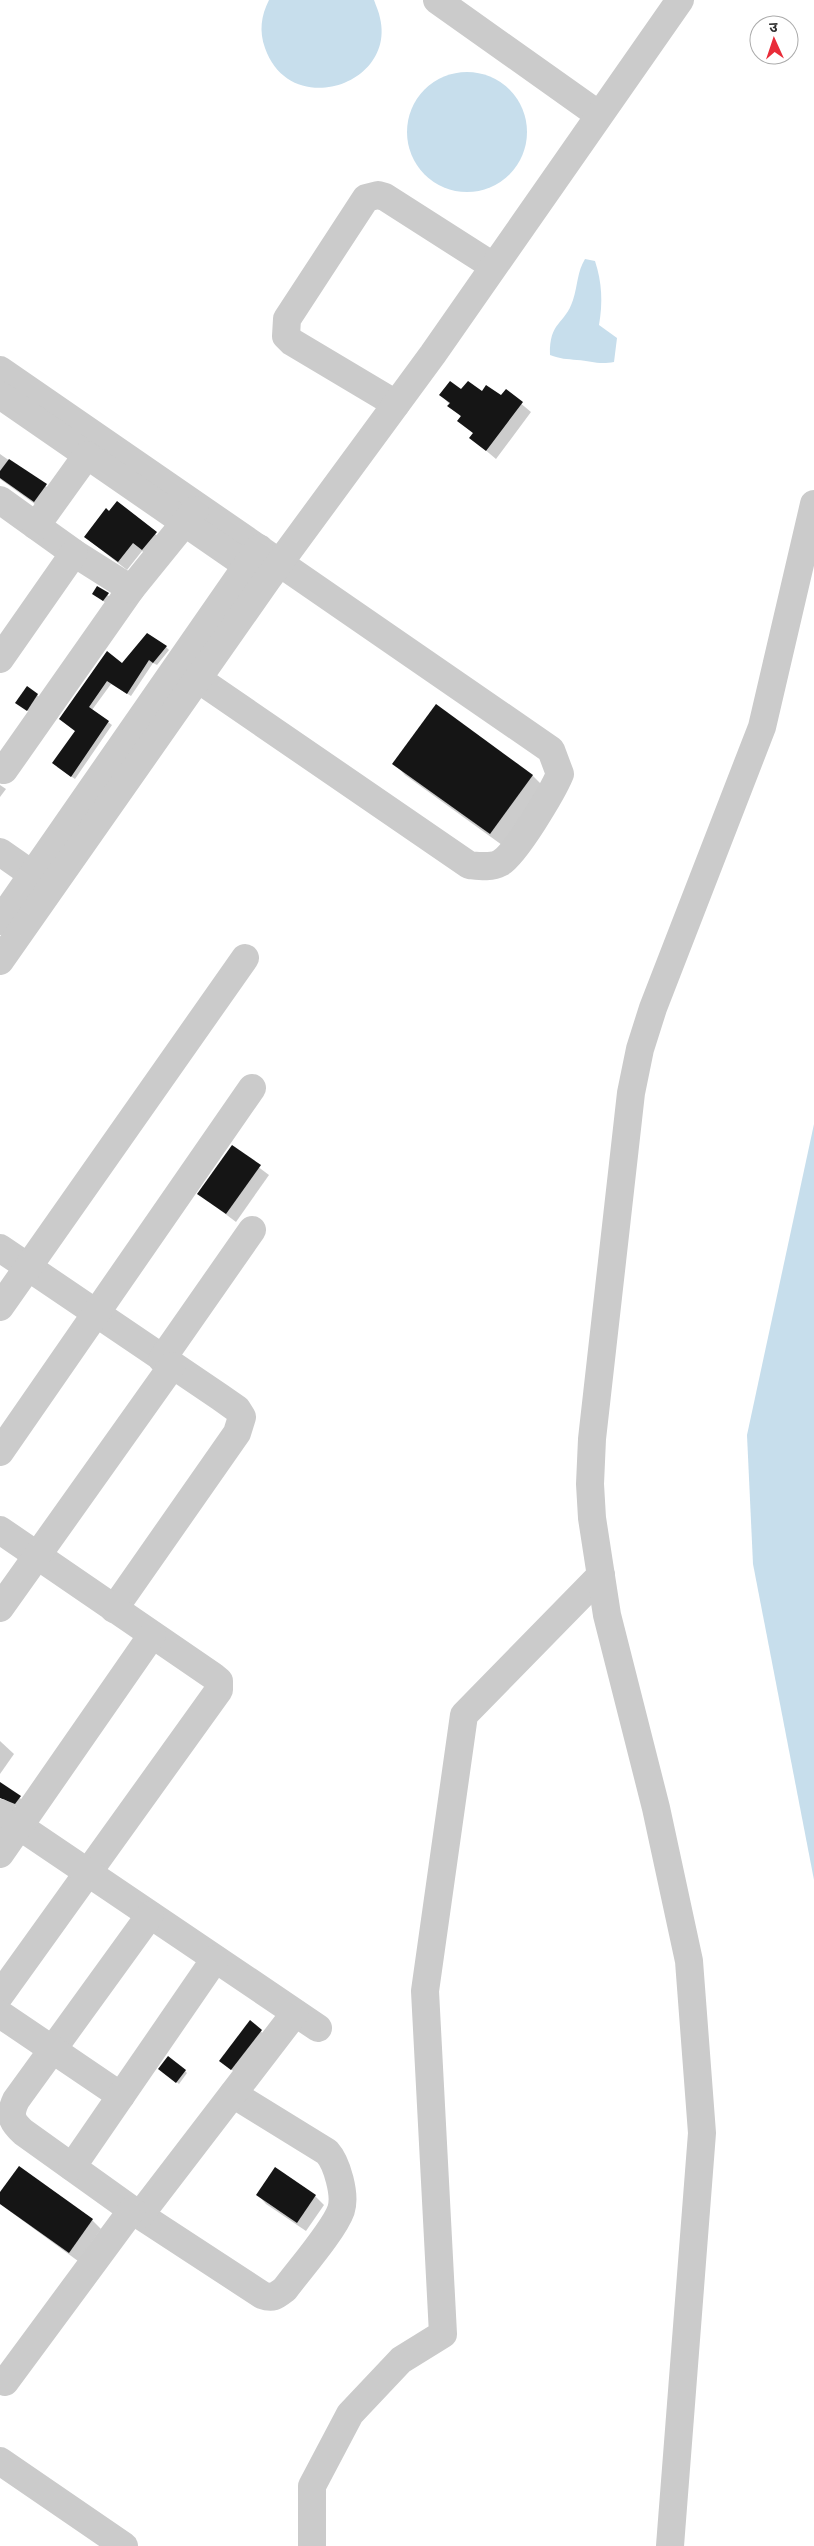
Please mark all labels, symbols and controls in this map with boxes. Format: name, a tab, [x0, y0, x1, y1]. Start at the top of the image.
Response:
north arrow	[749, 15, 799, 65]
text: उ	[769, 19, 779, 36]

